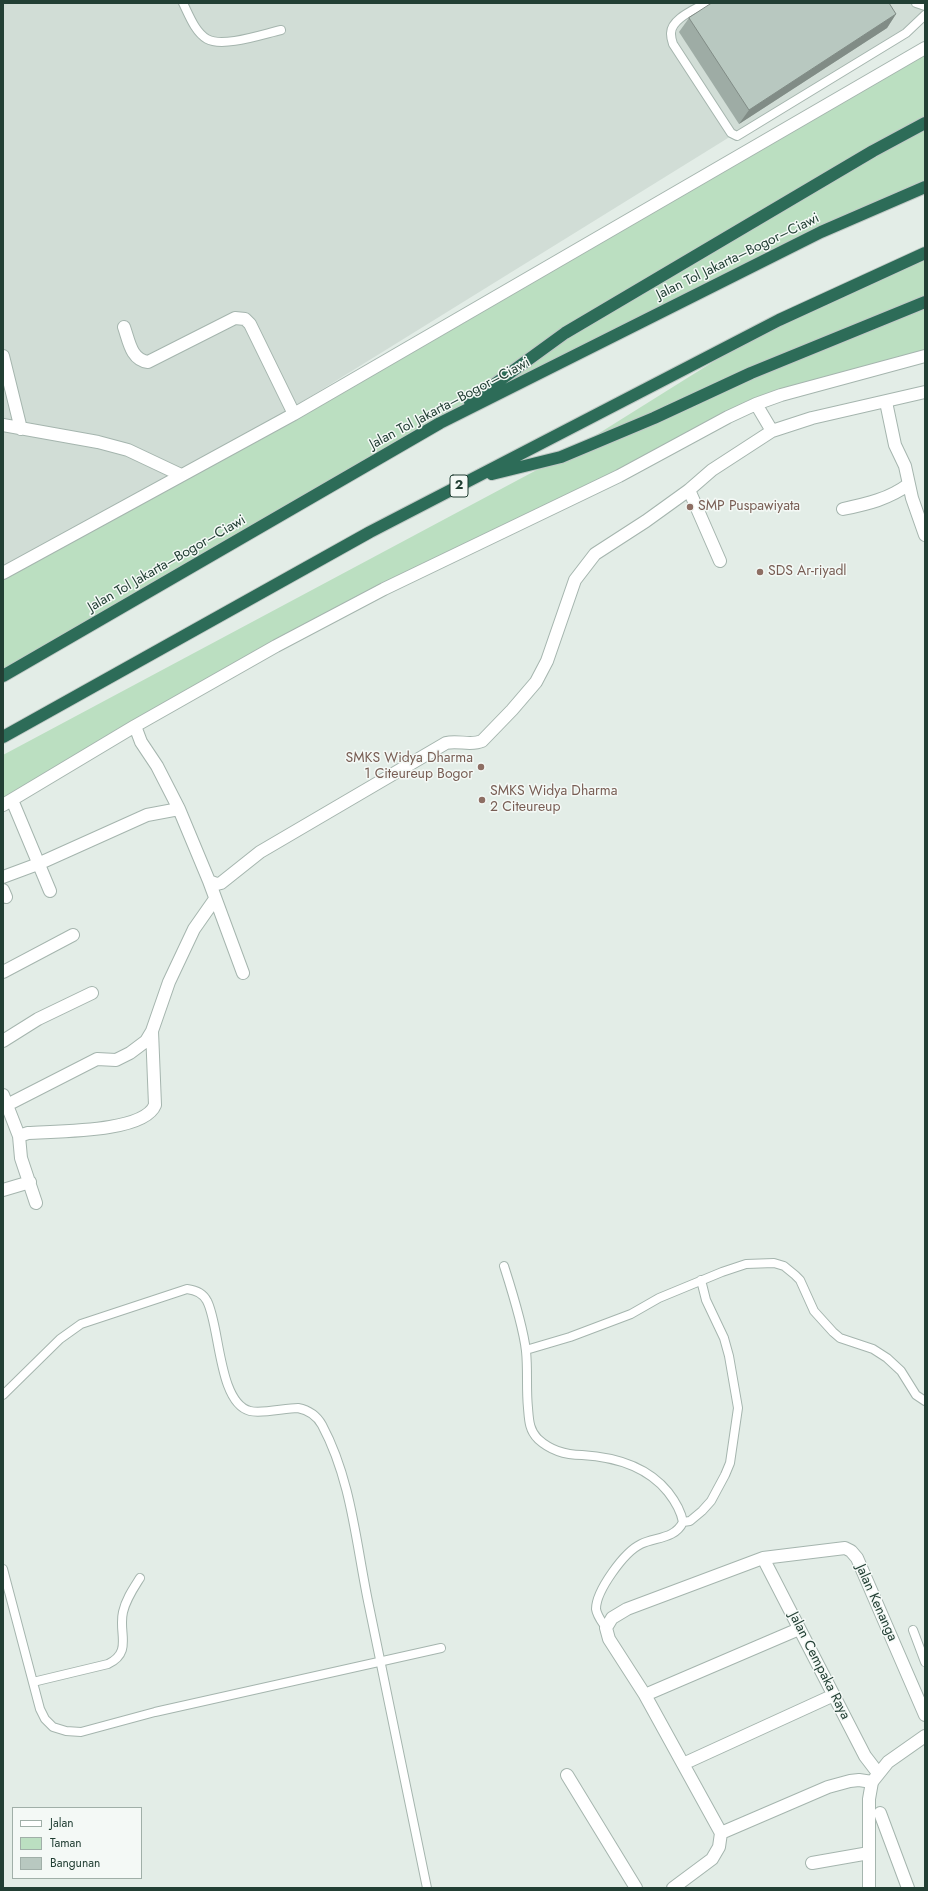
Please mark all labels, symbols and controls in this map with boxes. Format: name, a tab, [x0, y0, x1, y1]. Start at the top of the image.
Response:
street label: Jalan Tol Jakarta–Bogor–Ciawi	[654, 210, 822, 304]
street label: Jalan Tol Jakarta–Bogor–Ciawi	[367, 354, 533, 454]
road number: 2	[450, 475, 468, 497]
place label: SMP Puspawiyata	[698, 499, 800, 515]
marker: SMP Puspawiyata	[685, 502, 695, 512]
street label: Jalan Tol Jakarta–Bogor–Ciawi	[85, 512, 249, 616]
place label: SDS Ar-riyadl	[768, 564, 847, 580]
marker: SDS Ar-riyadl	[755, 567, 765, 577]
place label: SMKS Widya Dharma 1 Citeureup Bogor	[346, 751, 473, 784]
marker: SMKS Widya Dharma 1 Citeureup Bogor	[476, 762, 486, 772]
place label: SMKS Widya Dharma 2 Citeureup	[490, 784, 617, 816]
marker: SMKS Widya Dharma 2 Citeureup	[477, 795, 487, 805]
street label: Jalan Kenanga	[852, 1562, 900, 1644]
street label: Jalan Cempaka Raya	[785, 1609, 853, 1723]
legend	[12, 1807, 142, 1879]
text: Jalan	[50, 1814, 73, 1832]
text: Taman	[50, 1834, 82, 1852]
text: Bangunan	[50, 1854, 100, 1872]

